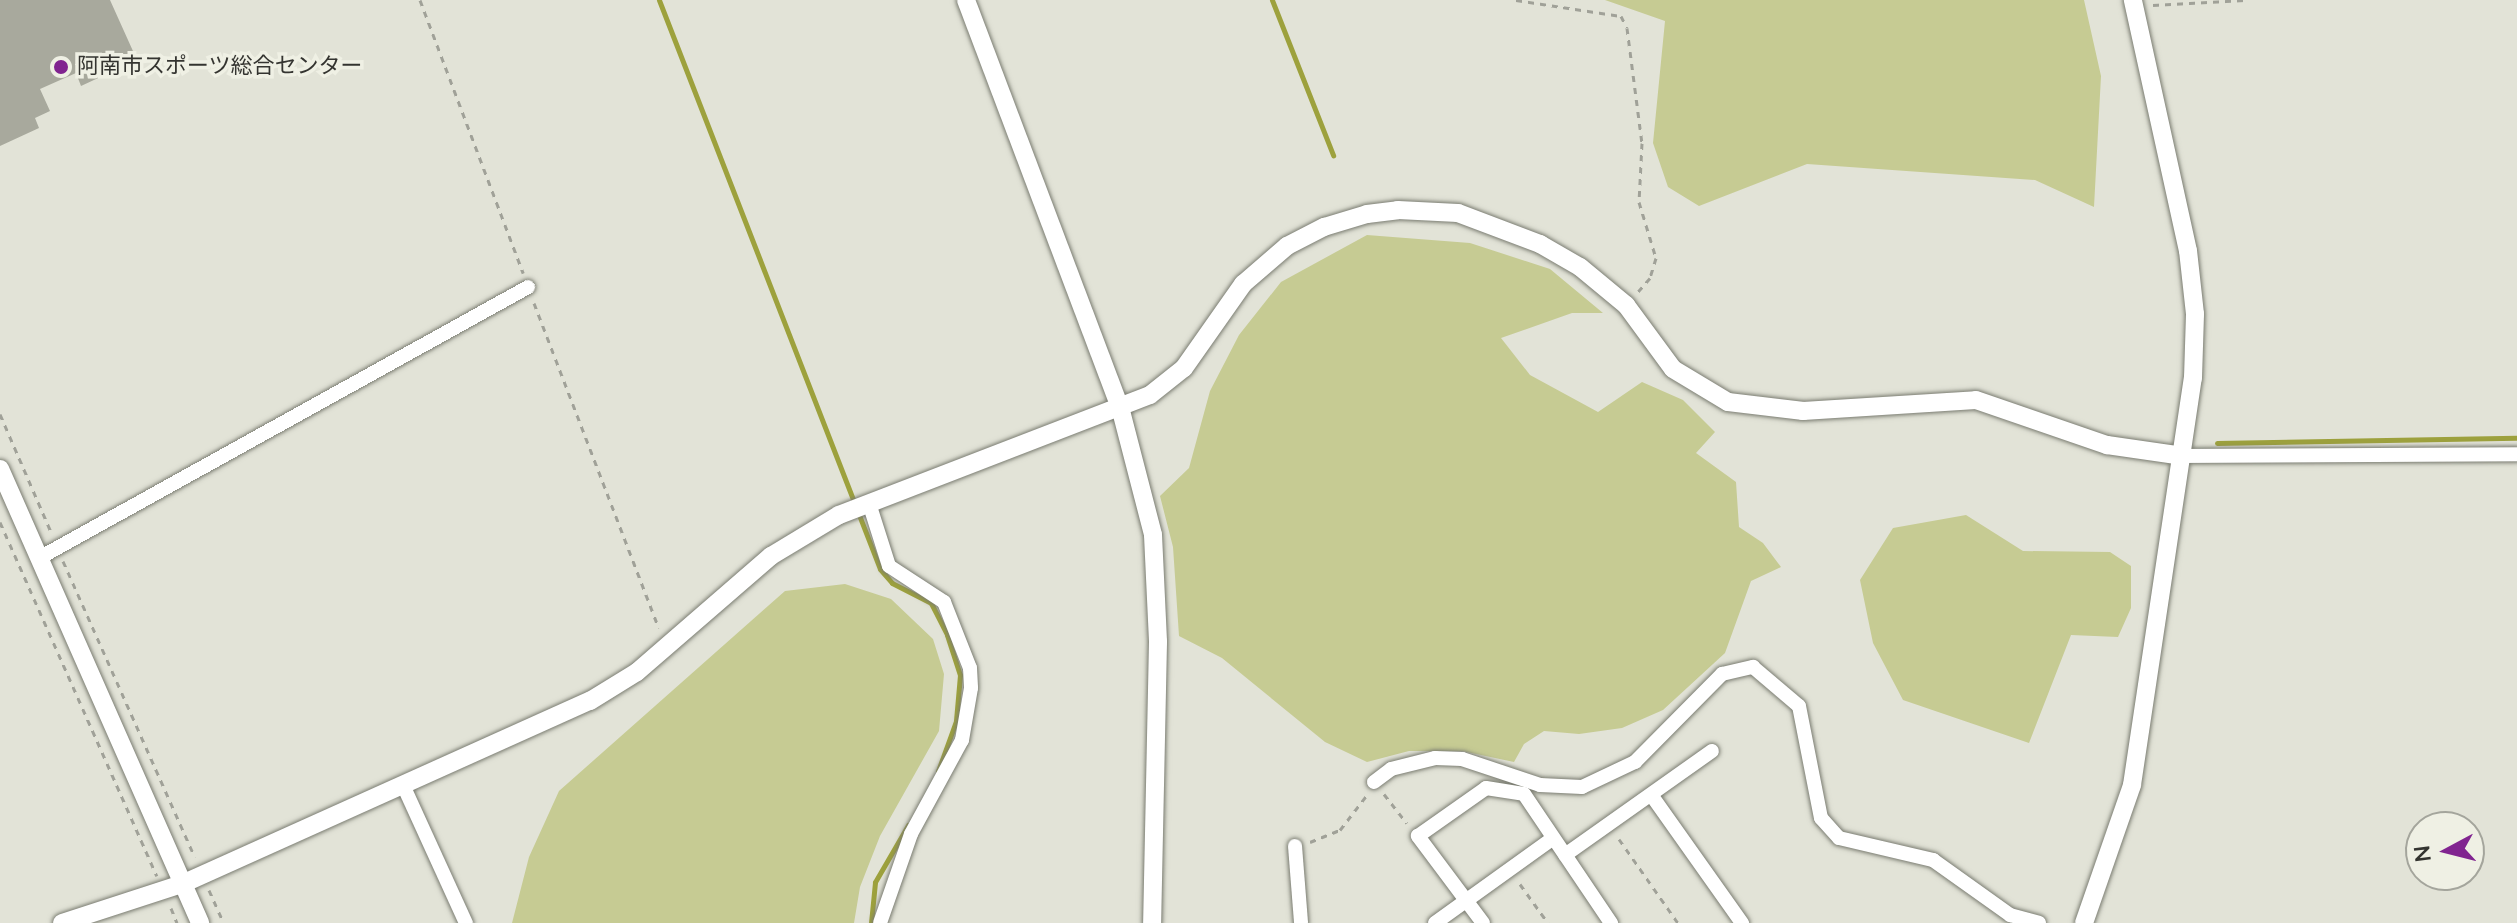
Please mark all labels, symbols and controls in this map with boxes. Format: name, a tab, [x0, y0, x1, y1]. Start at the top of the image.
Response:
place label: 阿南市スポーツ総合センター	[77, 54, 363, 80]
marker: 阿南市スポーツ総合センター	[52, 58, 70, 76]
north arrow	[2405, 811, 2485, 891]
text: N	[2407, 844, 2439, 864]

